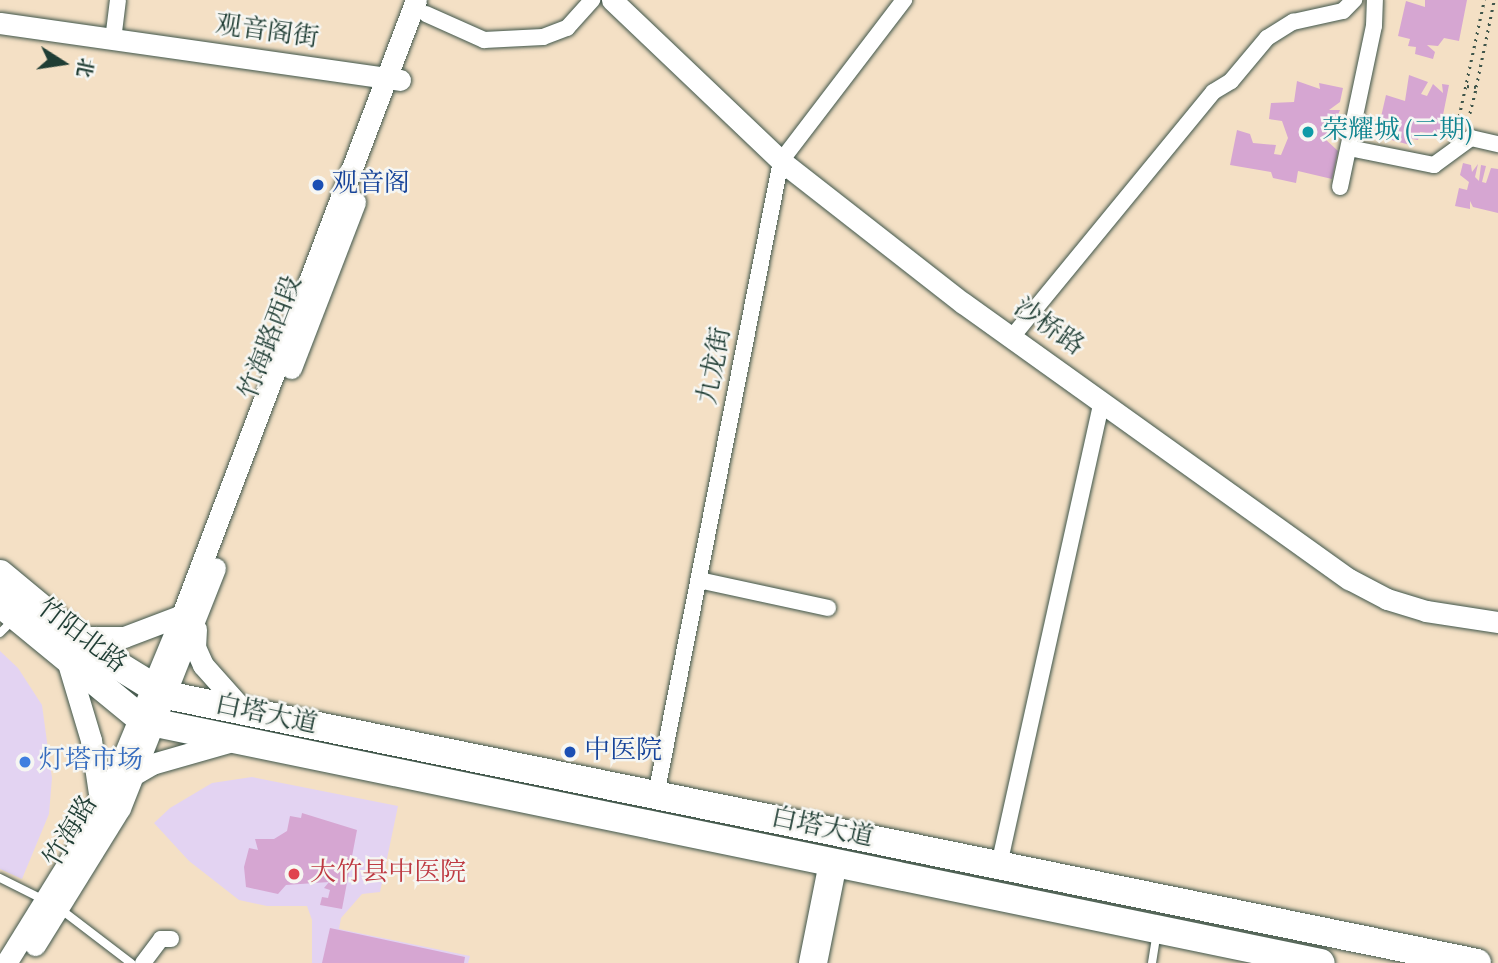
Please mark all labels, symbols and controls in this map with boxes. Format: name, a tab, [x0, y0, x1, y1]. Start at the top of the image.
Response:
street label: 观音阁街	[213, 10, 321, 56]
north arrow	[28, 28, 98, 98]
text: 北	[69, 55, 98, 79]
place label: 荣耀城 (二期)	[1322, 116, 1472, 148]
marker: 荣耀城 (二期)	[1300, 124, 1316, 140]
place label: 观音阁	[332, 169, 410, 201]
marker: 观音阁	[310, 177, 326, 193]
street label: 竹海路西段	[234, 272, 310, 404]
street label: 沙桥路	[1007, 293, 1089, 363]
street label: 九龙街	[693, 325, 739, 407]
street label: 竹阳北路	[30, 593, 132, 681]
street label: 白塔大道	[212, 690, 320, 742]
place label: 中医院	[584, 736, 662, 768]
marker: 中医院	[562, 744, 578, 760]
place label: 灯塔市场	[39, 746, 143, 778]
marker: 灯塔市场	[17, 754, 33, 770]
street label: 竹海路	[39, 791, 105, 873]
street label: 白塔大道	[768, 803, 876, 855]
place label: 大竹县中医院	[310, 858, 466, 890]
marker: 大竹县中医院	[284, 864, 304, 884]

